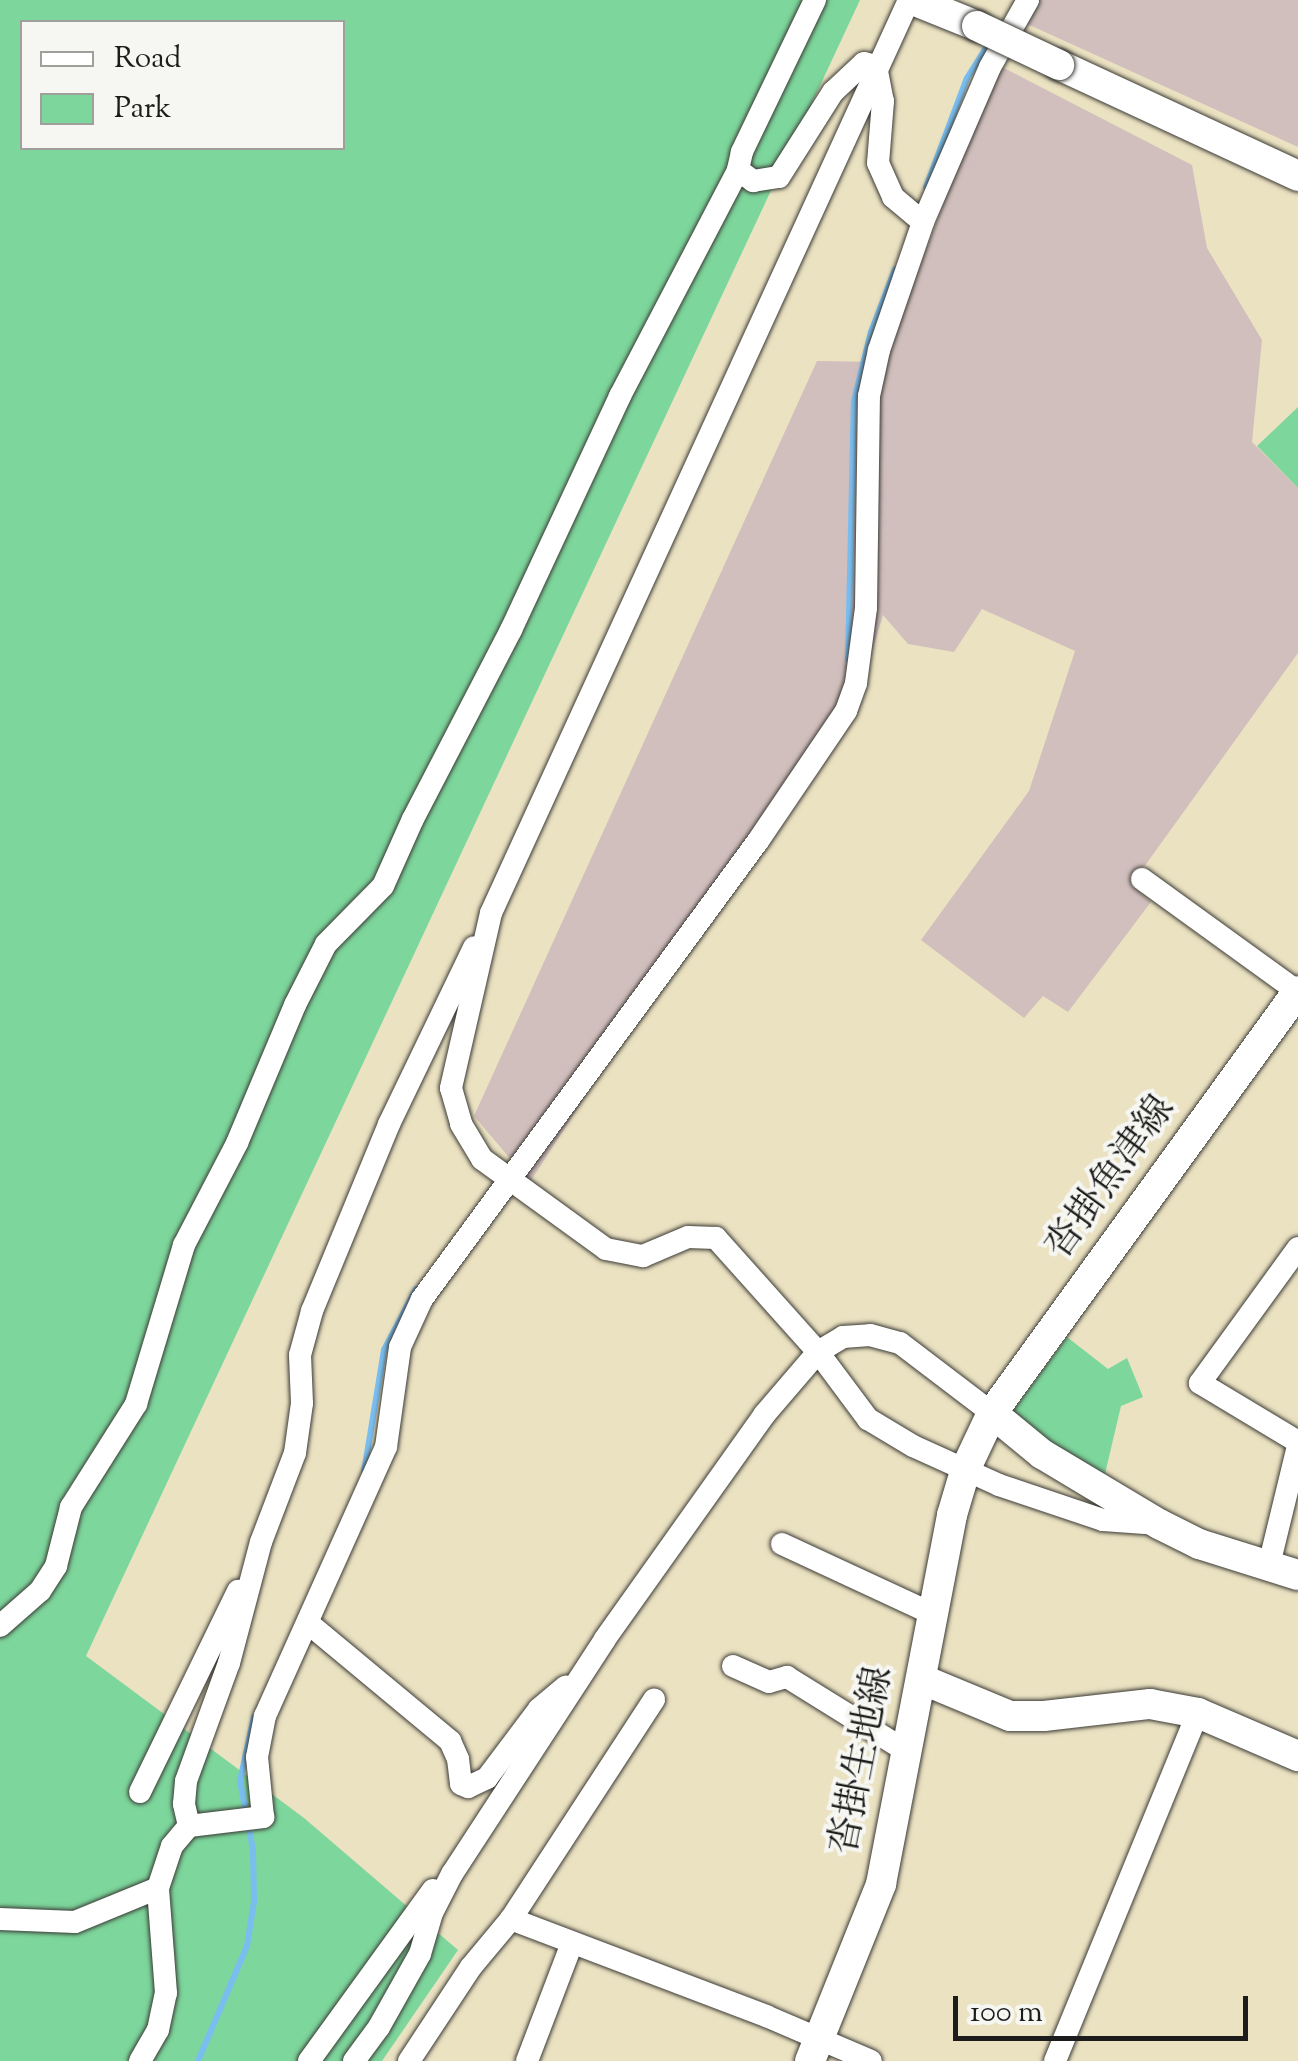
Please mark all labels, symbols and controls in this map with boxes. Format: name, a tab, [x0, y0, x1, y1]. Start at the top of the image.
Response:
legend	[20, 20, 345, 150]
text: Road	[114, 38, 181, 81]
text: Park	[114, 88, 171, 131]
street label: 沓掛魚津線	[1038, 1089, 1186, 1269]
street label: 沓掛生地線	[823, 1663, 905, 1859]
scale bar	[958, 1976, 1253, 2038]
text: 100 m	[970, 1992, 1043, 2035]

